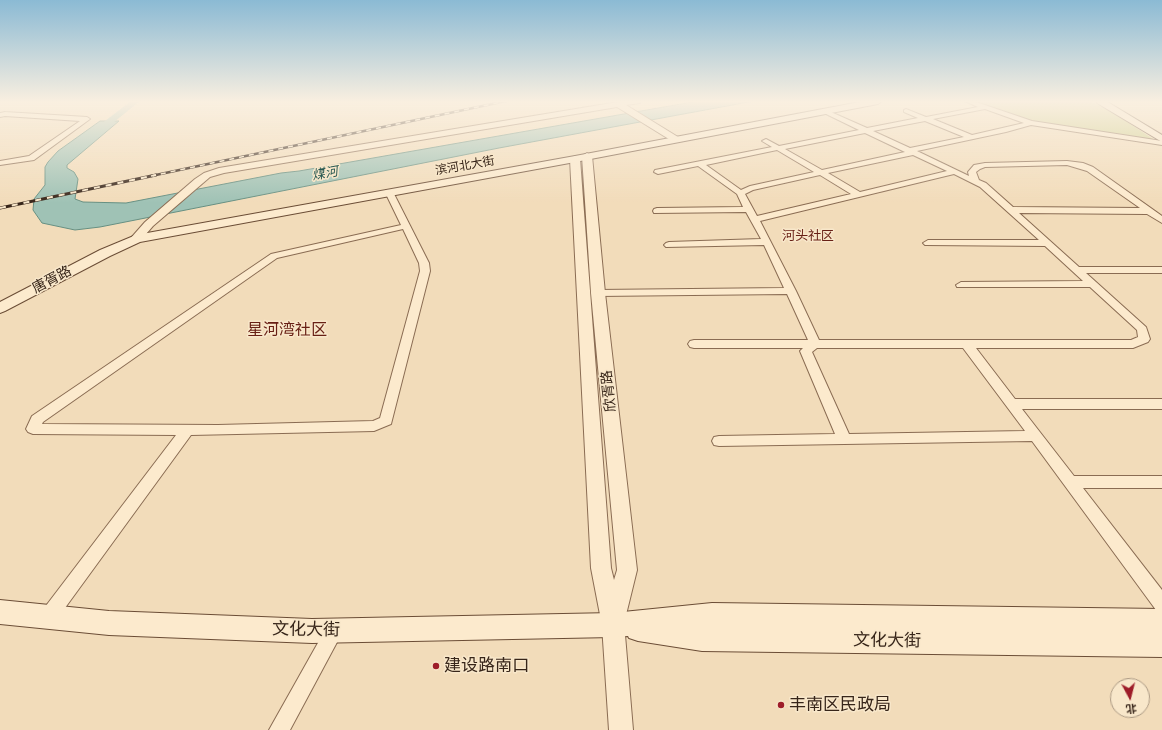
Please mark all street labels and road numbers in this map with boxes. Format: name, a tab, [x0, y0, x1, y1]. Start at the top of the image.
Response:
street label: 滨河北大街	[434, 154, 496, 178]
street label: 唐胥路	[30, 263, 74, 297]
street label: 欣胥路	[598, 369, 620, 413]
street label: 文化大街	[272, 619, 340, 641]
street label: 文化大街	[853, 630, 921, 652]

